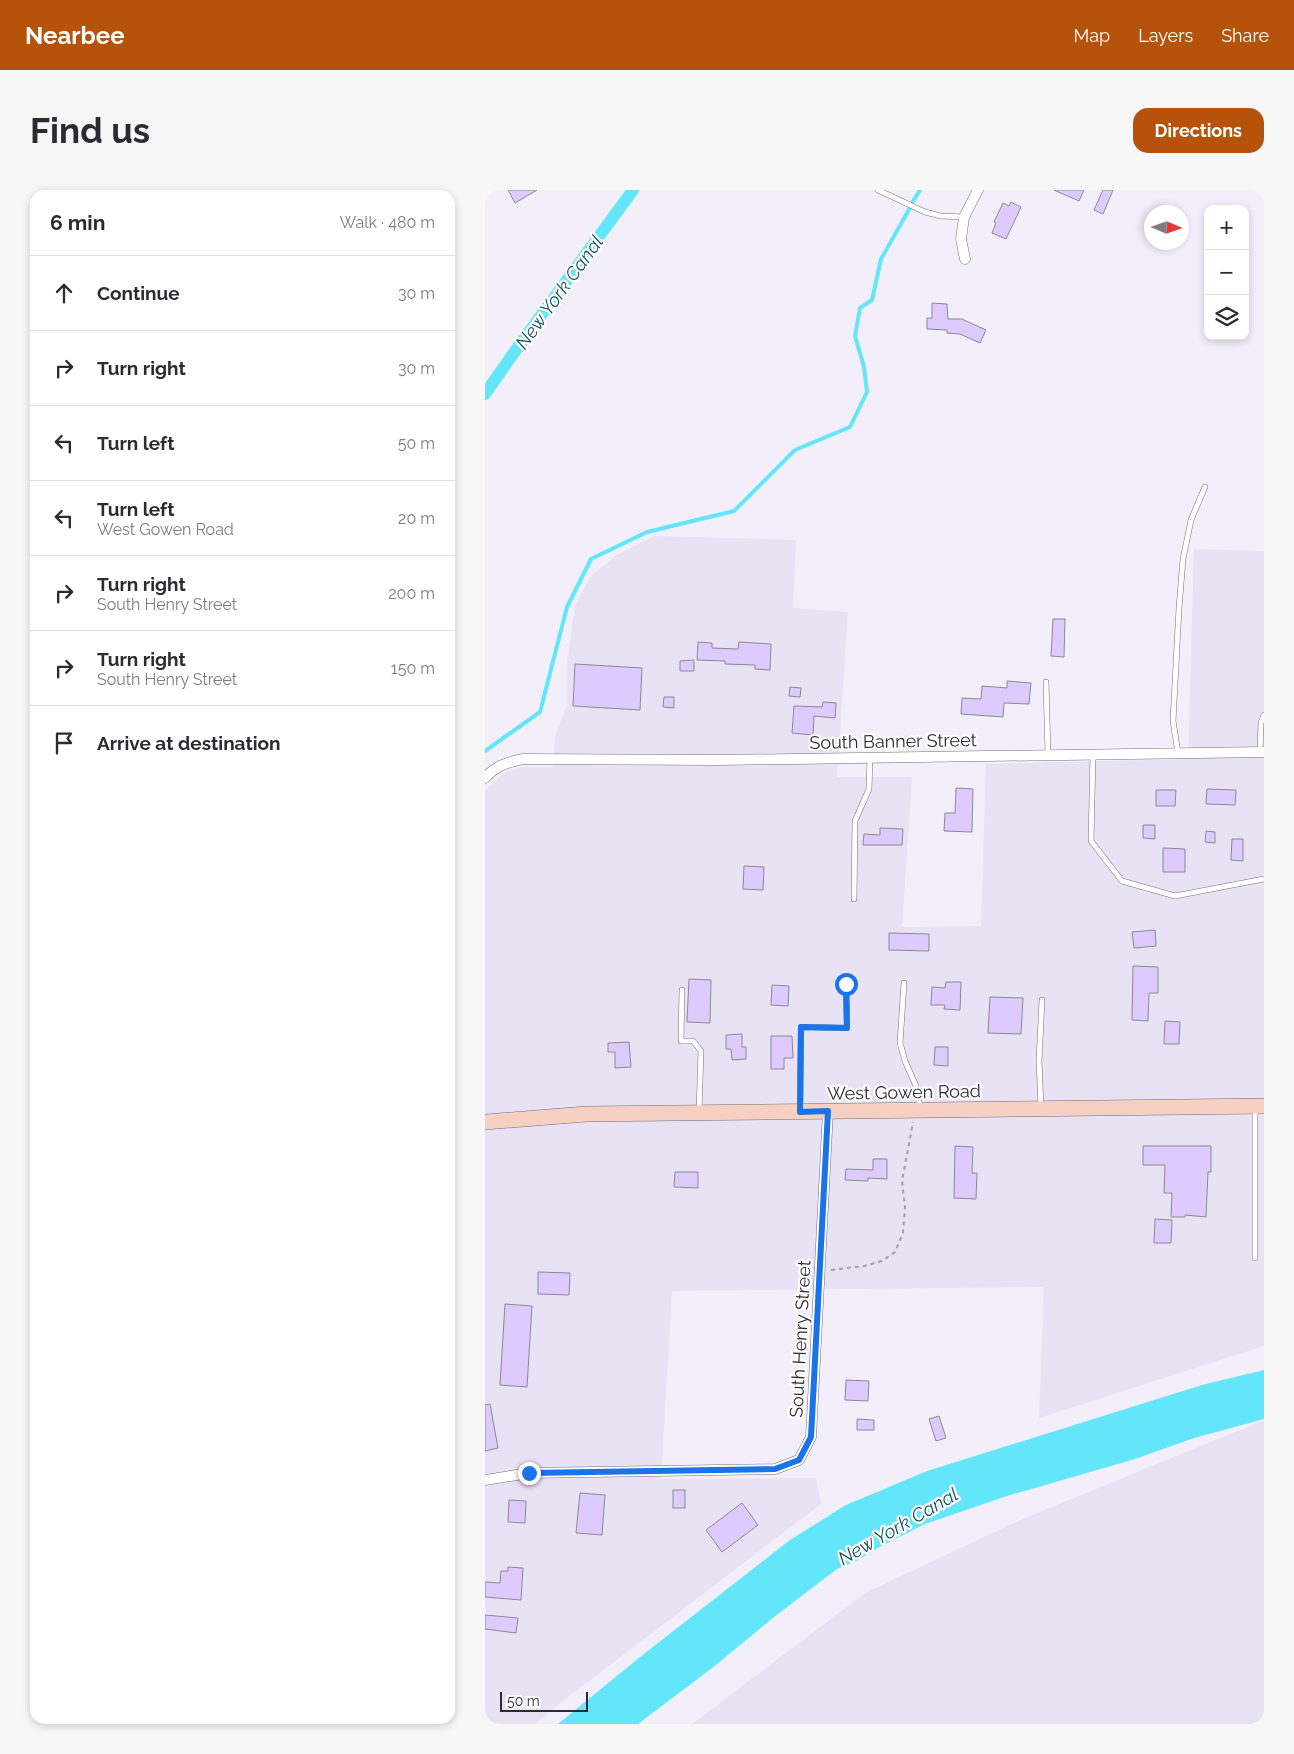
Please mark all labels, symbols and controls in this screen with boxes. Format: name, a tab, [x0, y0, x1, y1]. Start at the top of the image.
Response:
text: Nearbee	[25, 21, 125, 50]
text: Map	[1074, 25, 1110, 46]
text: Layers	[1138, 25, 1193, 46]
text: Share	[1221, 25, 1269, 46]
button: Directions	[1133, 108, 1264, 153]
text: Find us	[30, 110, 150, 151]
north arrow	[1144, 205, 1189, 250]
map controls	[1204, 205, 1249, 340]
button: +	[1204, 205, 1249, 250]
text: 6 min	[50, 210, 105, 235]
text: Walk · 480 m	[340, 213, 435, 232]
water label: New York Canal	[510, 231, 608, 353]
button: −	[1204, 250, 1249, 295]
icon: ahead	[50, 279, 78, 307]
text: Continue	[97, 282, 180, 304]
text: 30 m	[398, 284, 435, 303]
button: layers	[1204, 295, 1249, 340]
icon: right	[50, 354, 78, 382]
text: Turn right	[97, 357, 186, 379]
text: 30 m	[398, 359, 435, 378]
icon: left	[50, 429, 78, 457]
text: Turn left	[97, 432, 174, 454]
text: 50 m	[398, 434, 435, 453]
text: Turn left	[97, 498, 174, 520]
icon: left	[50, 504, 78, 532]
text: 20 m	[398, 509, 435, 528]
text: West Gowen Road	[97, 520, 234, 539]
text: Turn right	[97, 573, 186, 595]
icon: right	[50, 579, 78, 607]
text: 200 m	[388, 584, 435, 603]
text: South Henry Street	[97, 595, 237, 614]
text: Turn right	[97, 648, 186, 670]
icon: right	[50, 654, 78, 682]
text: 150 m	[391, 659, 435, 678]
text: South Henry Street	[97, 670, 237, 689]
icon: arrive	[50, 729, 78, 757]
street label: South Banner Street	[809, 729, 977, 753]
text: Arrive at destination	[97, 732, 281, 754]
route start	[835, 973, 858, 996]
street label: West Gowen Road	[827, 1080, 981, 1104]
street label: South Henry Street	[785, 1260, 815, 1418]
route end	[518, 1462, 541, 1485]
water label: New York Canal	[834, 1483, 962, 1569]
scale bar	[500, 1689, 587, 1712]
text: 50 m	[507, 1693, 540, 1709]

